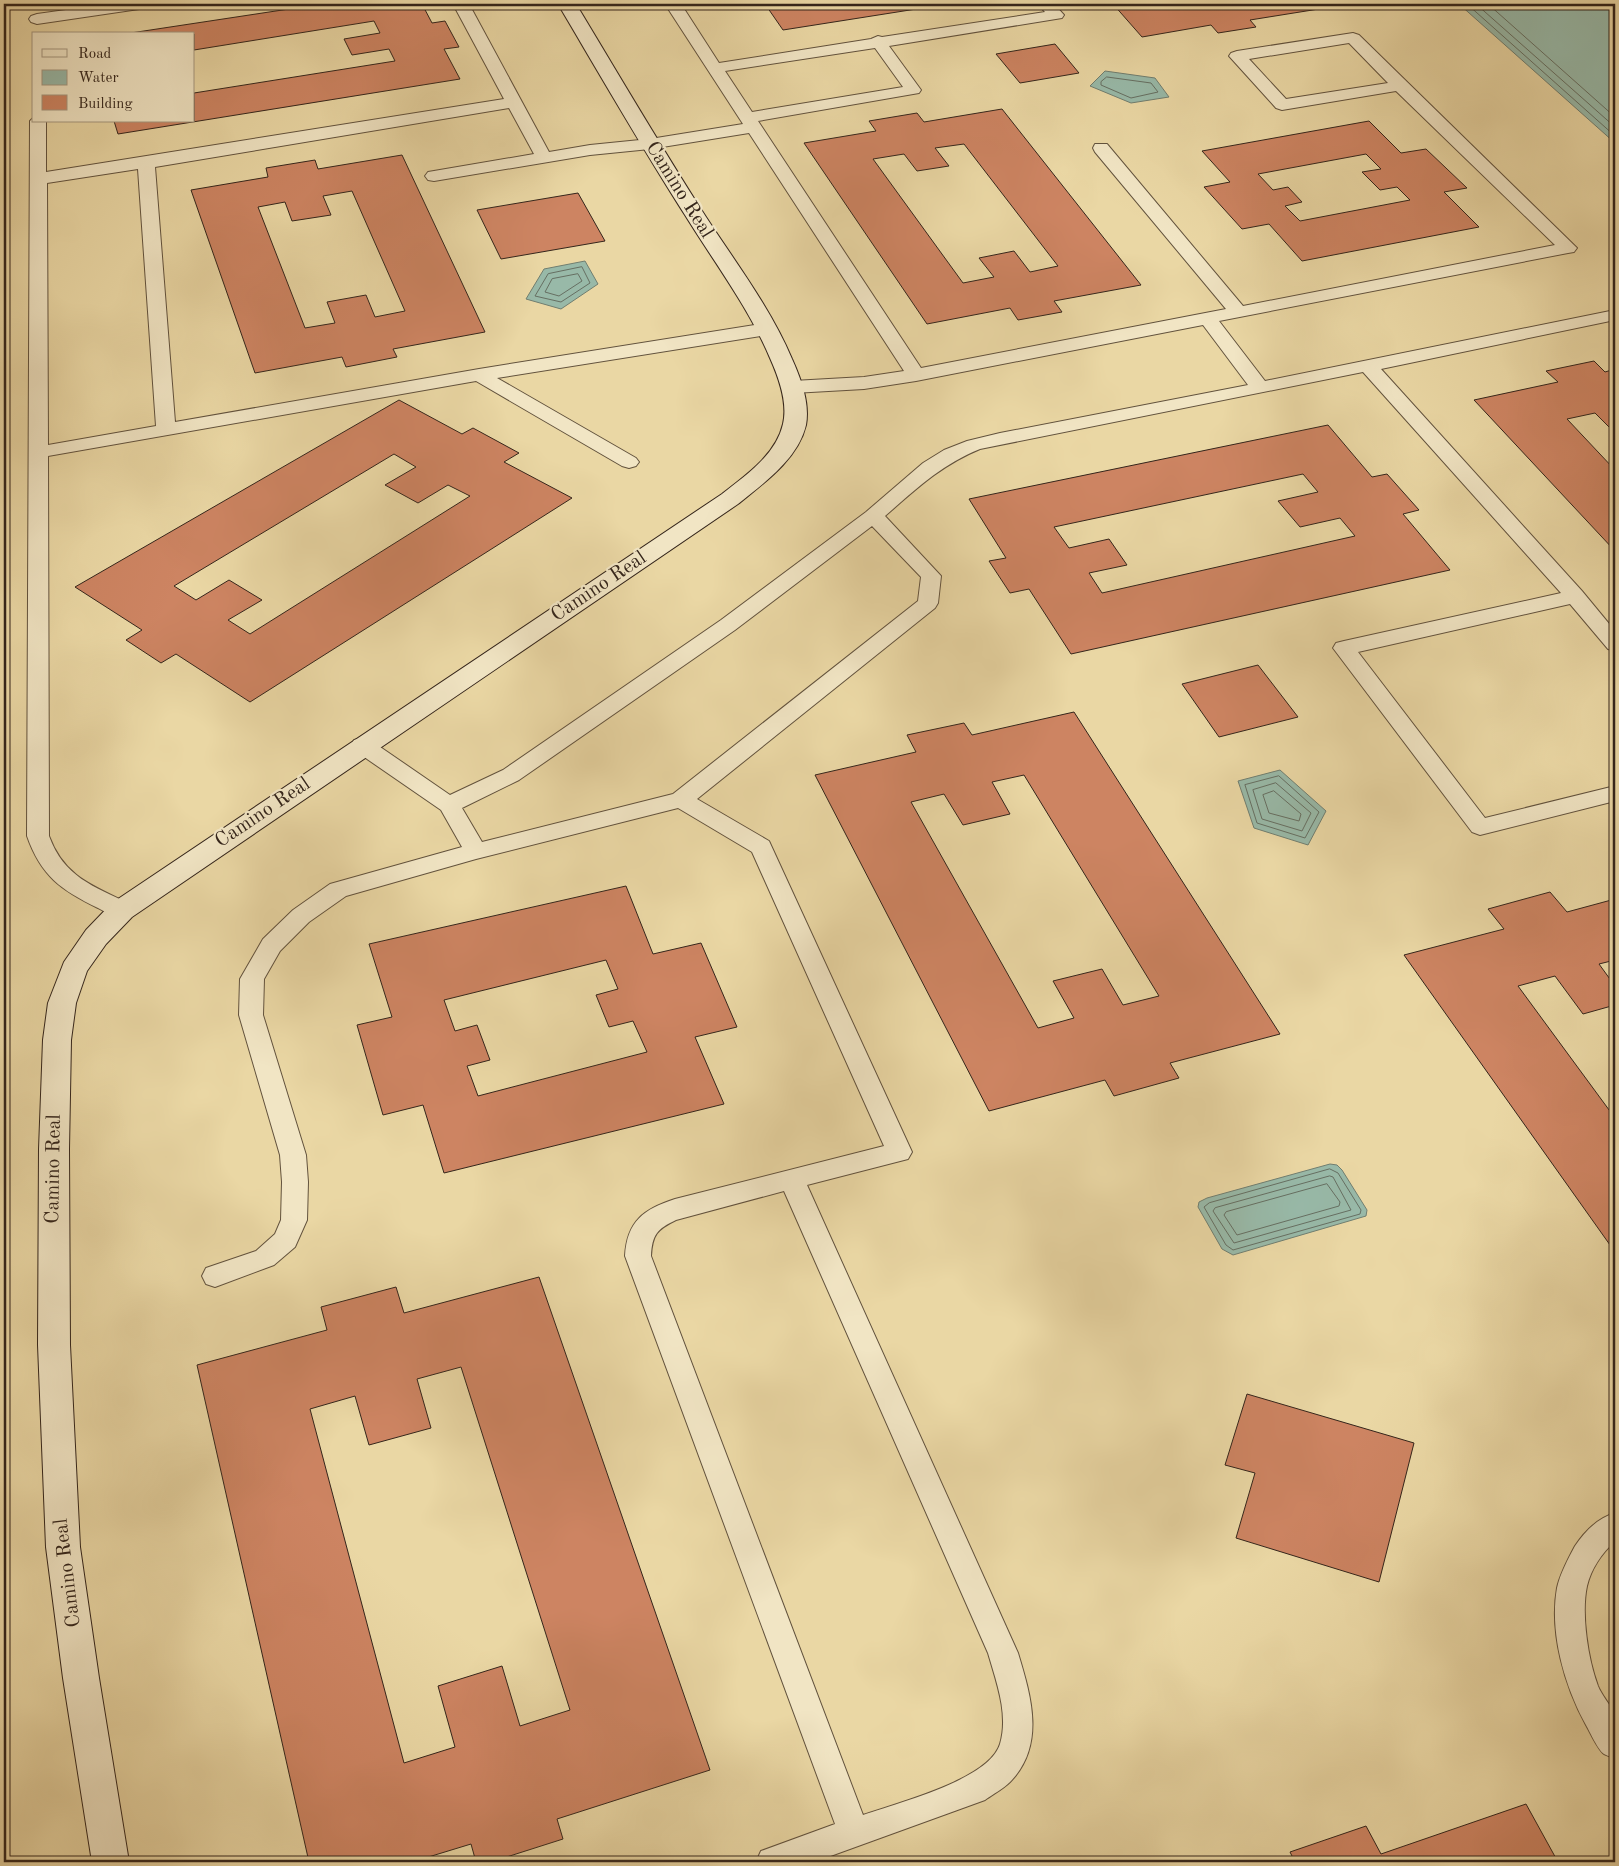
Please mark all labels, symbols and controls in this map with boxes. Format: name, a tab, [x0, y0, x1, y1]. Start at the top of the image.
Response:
legend	[32, 32, 195, 122]
text: Road	[78, 47, 112, 62]
text: Water	[78, 71, 119, 86]
text: Building	[78, 97, 133, 112]
street label: Camino Real	[641, 138, 717, 242]
street label: Camino Real	[548, 548, 650, 626]
street label: Camino Real	[212, 774, 314, 852]
street label: Camino Real	[43, 1114, 65, 1224]
street label: Camino Real	[51, 1517, 85, 1629]

